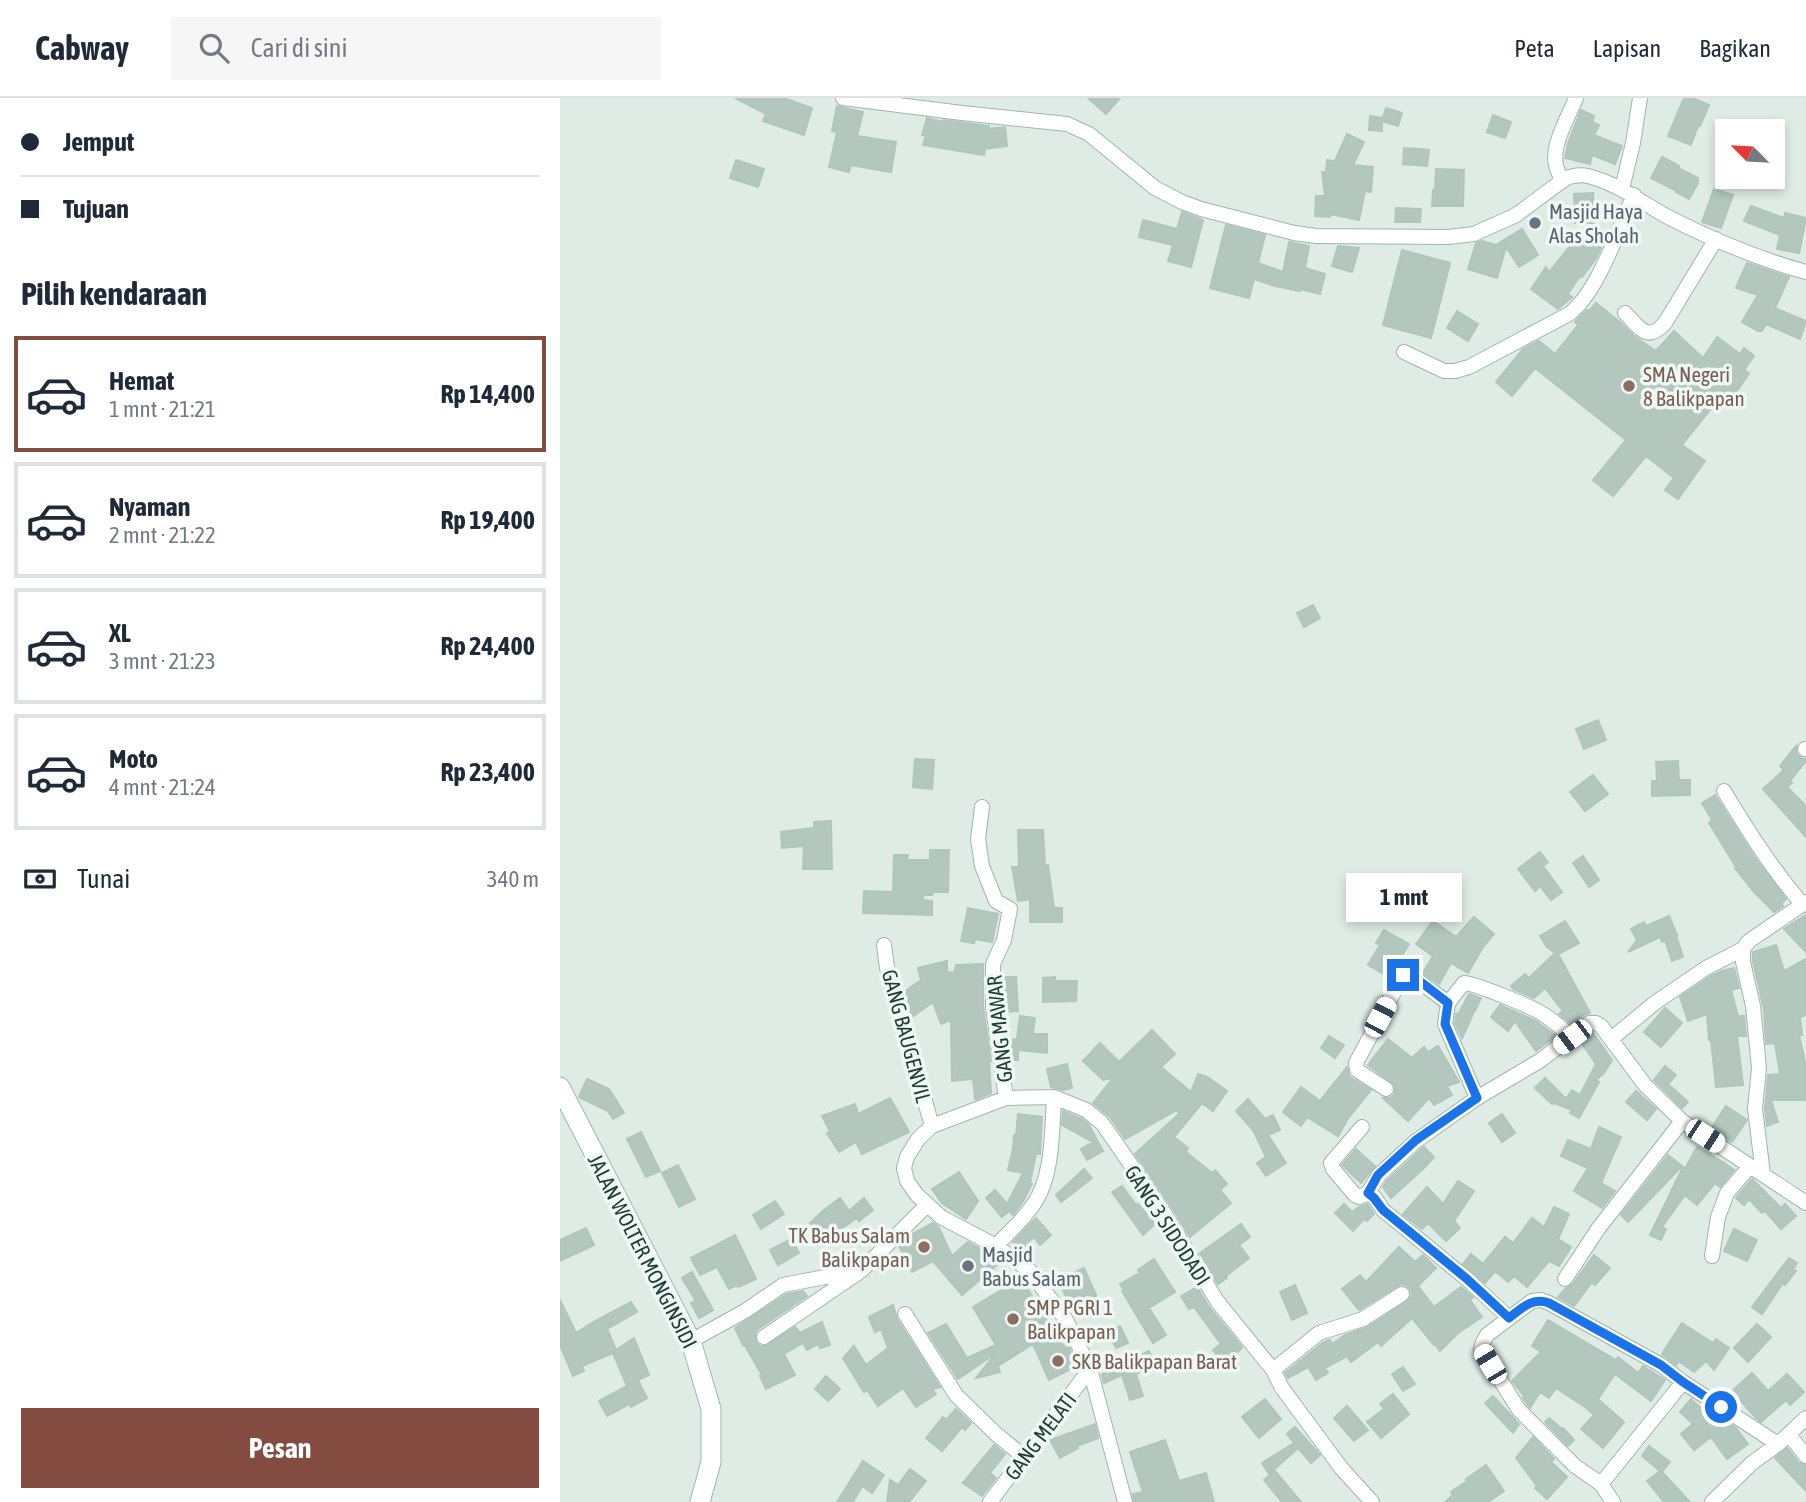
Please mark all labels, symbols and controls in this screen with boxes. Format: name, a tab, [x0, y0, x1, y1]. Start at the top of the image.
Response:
search box	[171, 17, 661, 80]
text: Cabway	[35, 29, 129, 67]
icon: search	[195, 29, 233, 67]
text: Cari di sini	[251, 33, 347, 63]
text: Peta	[1514, 35, 1555, 62]
text: Lapisan	[1593, 35, 1661, 62]
text: Bagikan	[1699, 35, 1771, 62]
north arrow	[1715, 119, 1785, 189]
map controls	[1715, 119, 1785, 189]
text: Jemput	[63, 127, 134, 157]
text: Tujuan	[63, 194, 129, 224]
place label: Masjid Haya Alas Sholah	[1549, 199, 1643, 247]
marker: Masjid Haya Alas Sholah	[1527, 215, 1543, 231]
text: Pilih kendaraan	[21, 275, 207, 312]
place label: SMA Negeri 8 Balikpapan	[1643, 362, 1745, 410]
icon: car	[25, 363, 88, 426]
text: Hemat	[109, 366, 174, 396]
marker: SMA Negeri 8 Balikpapan	[1621, 378, 1637, 394]
text: Rp 14,400	[440, 379, 535, 409]
text: 1 mnt · 21:21	[109, 396, 216, 422]
icon: car	[25, 489, 88, 552]
text: Nyaman	[109, 492, 190, 522]
text: Rp 19,400	[440, 505, 535, 535]
text: 2 mnt · 21:22	[109, 522, 216, 548]
icon: car	[25, 615, 88, 678]
text: XL	[109, 618, 131, 648]
text: Rp 24,400	[440, 631, 535, 661]
text: 3 mnt · 21:23	[109, 648, 216, 674]
icon: car	[25, 741, 88, 804]
text: Moto	[109, 744, 158, 774]
text: Rp 23,400	[440, 757, 535, 787]
text: 4 mnt · 21:24	[109, 774, 216, 800]
icon: cash	[21, 860, 59, 898]
text: Tunai	[77, 864, 130, 894]
text: 340 m	[487, 866, 539, 892]
callout: 1 mnt	[1345, 874, 1461, 922]
text: 1 mnt	[1380, 884, 1428, 910]
route end	[1387, 959, 1419, 991]
street label: GANG BAUGENVIL	[878, 967, 936, 1105]
street label: GANG MAWAR	[981, 974, 1017, 1084]
car	[1361, 994, 1400, 1040]
car	[1549, 1016, 1596, 1058]
car	[1682, 1116, 1729, 1156]
street label: JALAN WOLTER MONGINSIDI	[584, 1150, 702, 1352]
street label: GANG 3 SIDODADI	[1120, 1161, 1216, 1289]
place label: TK Babus Salam Balikpapan	[788, 1223, 910, 1271]
marker: TK Babus Salam Balikpapan	[916, 1239, 932, 1255]
place label: Masjid Babus Salam	[982, 1242, 1081, 1290]
marker: Masjid Babus Salam	[960, 1258, 976, 1274]
place label: SMP PGRI 1 Balikpapan	[1027, 1295, 1116, 1343]
marker: SMP PGRI 1 Balikpapan	[1005, 1311, 1021, 1327]
car	[1471, 1341, 1510, 1387]
place label: SKB Balikpapan Barat	[1072, 1349, 1237, 1373]
marker: SKB Balikpapan Barat	[1050, 1353, 1066, 1369]
street label: GANG MELATI	[999, 1388, 1081, 1484]
route start	[1705, 1391, 1737, 1423]
button: Pesan	[21, 1408, 539, 1488]

